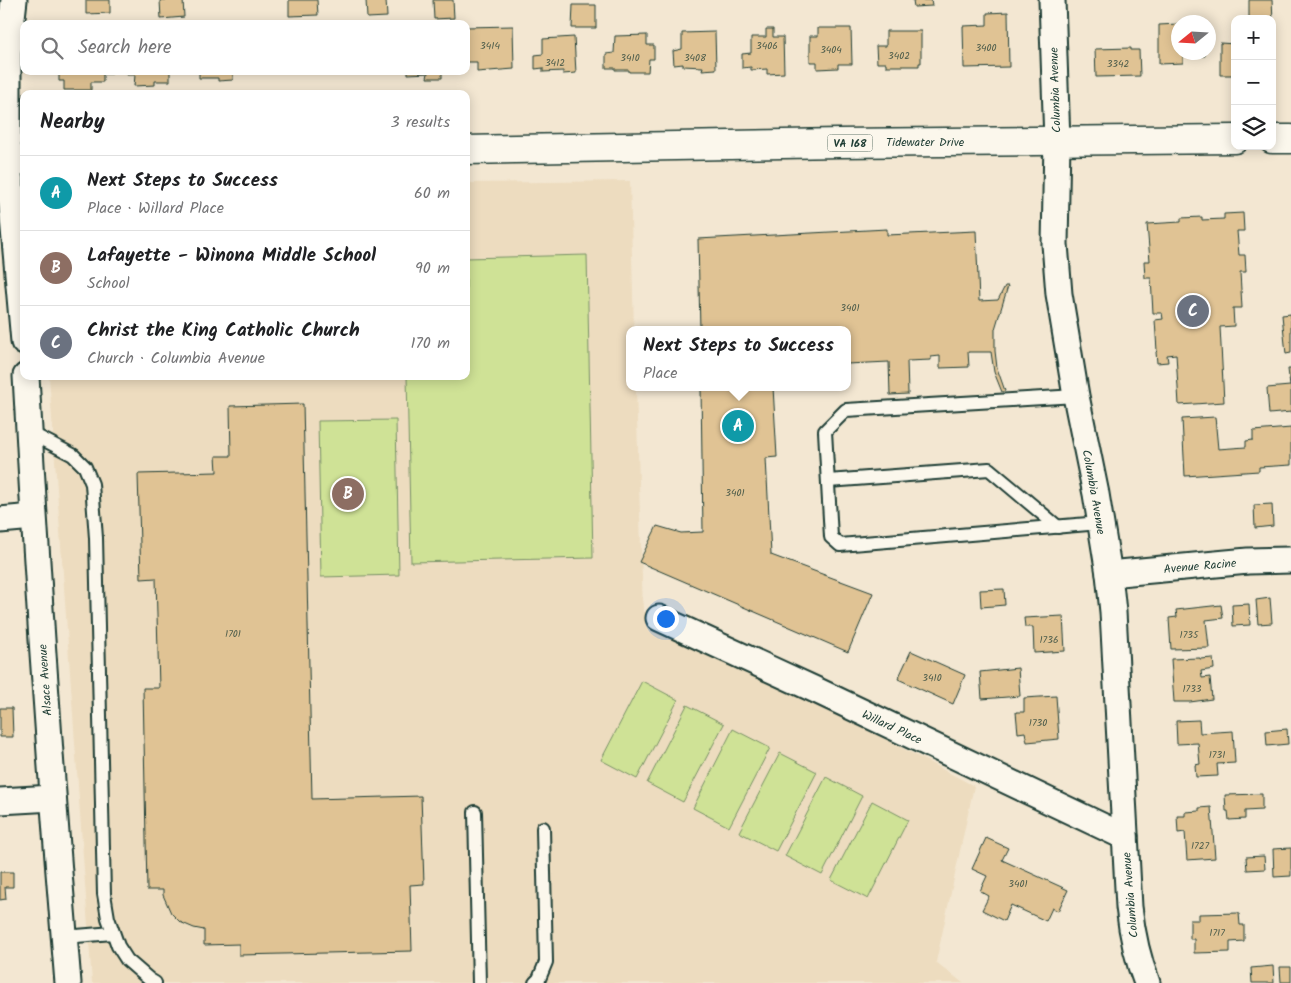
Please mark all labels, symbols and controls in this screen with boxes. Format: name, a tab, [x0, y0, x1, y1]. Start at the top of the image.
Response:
north arrow	[1171, 15, 1216, 60]
map controls	[1231, 15, 1276, 150]
button: +	[1231, 15, 1276, 60]
search box	[20, 20, 470, 75]
text: Search here	[78, 33, 172, 63]
icon: search	[38, 34, 66, 62]
house number: 3414	[480, 38, 500, 54]
house number: 3406	[756, 38, 778, 54]
house number: 3400	[975, 40, 997, 56]
house number: 3404	[820, 42, 842, 58]
street label: Columbia Avenue	[1044, 46, 1066, 133]
house number: 3402	[888, 48, 910, 64]
house number: 3410	[620, 50, 640, 66]
house number: 3408	[684, 50, 707, 66]
house number: 3412	[545, 55, 565, 71]
house number: 3342	[1107, 56, 1130, 72]
button: −	[1231, 60, 1276, 105]
button: layers	[1231, 105, 1276, 150]
text: Nearby	[40, 106, 105, 139]
text: 3 results	[391, 110, 450, 135]
street label: Tidewater Drive	[886, 133, 965, 152]
road number: VA 168	[828, 134, 872, 152]
text: Next Steps to Success	[87, 166, 278, 196]
text: A	[51, 181, 61, 206]
text: 60 m	[414, 181, 450, 206]
text: Place · Willard Place	[87, 196, 224, 221]
text: Lafayette - Winona Middle School	[87, 241, 376, 271]
text: B	[51, 256, 61, 281]
text: 90 m	[415, 256, 450, 281]
text: School	[87, 271, 130, 296]
pin: C	[1177, 292, 1209, 330]
house number: 3401	[840, 300, 860, 316]
text: Christ the King Catholic Church	[87, 316, 360, 346]
popup	[626, 326, 851, 391]
text: C	[51, 331, 61, 356]
text: 170 m	[410, 331, 450, 356]
text: Next Steps to Success	[643, 331, 834, 361]
text: Church · Columbia Avenue	[87, 346, 265, 371]
text: Place	[643, 361, 678, 386]
pin: A	[722, 407, 754, 445]
street label: Columbia Avenue	[1077, 448, 1110, 537]
pin: B	[332, 475, 364, 513]
house number: 3401	[725, 485, 745, 501]
street label: Avenue Racine	[1163, 554, 1238, 579]
your location	[653, 606, 679, 632]
house number: 1701	[225, 626, 241, 642]
house number: 1735	[1180, 627, 1199, 643]
house number: 1736	[1039, 632, 1059, 648]
street label: Alsace Avenue	[33, 643, 57, 716]
house number: 3410	[922, 670, 942, 686]
house number: 1733	[1182, 681, 1202, 697]
street label: Willard Place	[859, 705, 925, 750]
house number: 1730	[1029, 715, 1047, 731]
house number: 1731	[1209, 747, 1225, 763]
house number: 1727	[1191, 838, 1209, 854]
street label: Columbia Avenue	[1117, 851, 1144, 939]
house number: 3401	[1008, 876, 1028, 892]
house number: 1717	[1209, 925, 1225, 941]

